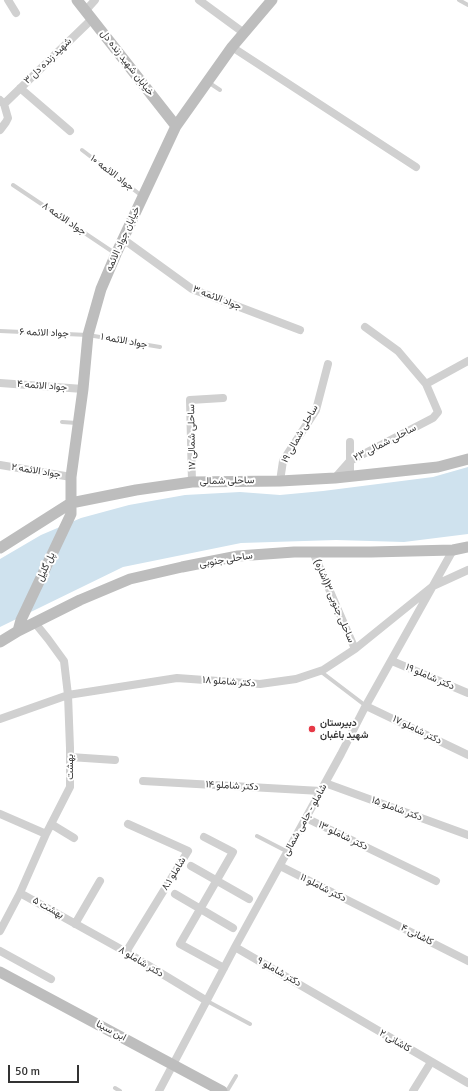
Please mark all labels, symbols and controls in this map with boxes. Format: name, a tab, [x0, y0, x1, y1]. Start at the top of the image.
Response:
street label: خیابان شهید زنده دل	[98, 28, 156, 98]
street label: شهید زنده دل ۳	[22, 35, 74, 87]
street label: جواد الائمه ۱۰	[88, 153, 136, 193]
street label: جواد الائمه ۸	[40, 200, 88, 238]
street label: خیابان جواد الائمه	[103, 205, 143, 273]
street label: جواد الائمه ۳	[191, 283, 243, 313]
street label: جواد الائمه ۶	[19, 326, 69, 340]
street label: جواد الائمه ۱	[100, 331, 148, 351]
street label: جواد الائمه ۴	[16, 378, 68, 394]
street label: ساحلی شمالی ۱۹	[279, 403, 321, 465]
street label: ساحلی شمالی ۱۷	[185, 404, 199, 470]
street label: ساحلی شمالی ۲۳	[352, 422, 418, 464]
street label: جواد الائمه ۲	[10, 461, 62, 481]
street label: ساحلی شمالی	[200, 475, 254, 487]
street label: ساحلی جنوبی	[198, 550, 254, 570]
street label: پل گلیل	[34, 551, 58, 583]
street label: ساحلی جنوبی ۳(اشاره)	[311, 557, 357, 645]
street label: دکتر شاملو ۱۹	[404, 661, 456, 693]
street label: دکتر شاملو ۱۸	[202, 674, 256, 690]
street label: دکتر شاملو ۱۷	[390, 713, 444, 747]
place label: دبیرستان شهید باغبان	[320, 717, 368, 740]
marker: دبیرستان شهید باغبان	[307, 724, 317, 734]
street label: بهشت	[64, 754, 76, 780]
street label: دکتر شاملو ۱۴	[205, 779, 259, 793]
street label: شاملو - جامی شمالی	[280, 782, 330, 858]
street label: دکتر شاملو ۱۵	[370, 794, 424, 824]
street label: دکتر شاملو ۱۳	[316, 819, 370, 853]
street label: شاملو ۸.۱	[159, 855, 189, 893]
street label: دکتر شاملو ۱۱	[298, 871, 348, 905]
street label: بهشت ۵	[30, 895, 66, 921]
street label: کاشانی ۴	[399, 922, 435, 948]
street label: دکتر شاملو ۸	[116, 944, 166, 980]
street label: دکتر شاملو ۹	[255, 954, 303, 990]
street label: ابن سینا	[94, 1018, 128, 1044]
street label: کاشانی ۲	[377, 1027, 413, 1055]
scale bar	[10, 1057, 81, 1083]
text: 50 m	[15, 1064, 40, 1079]

